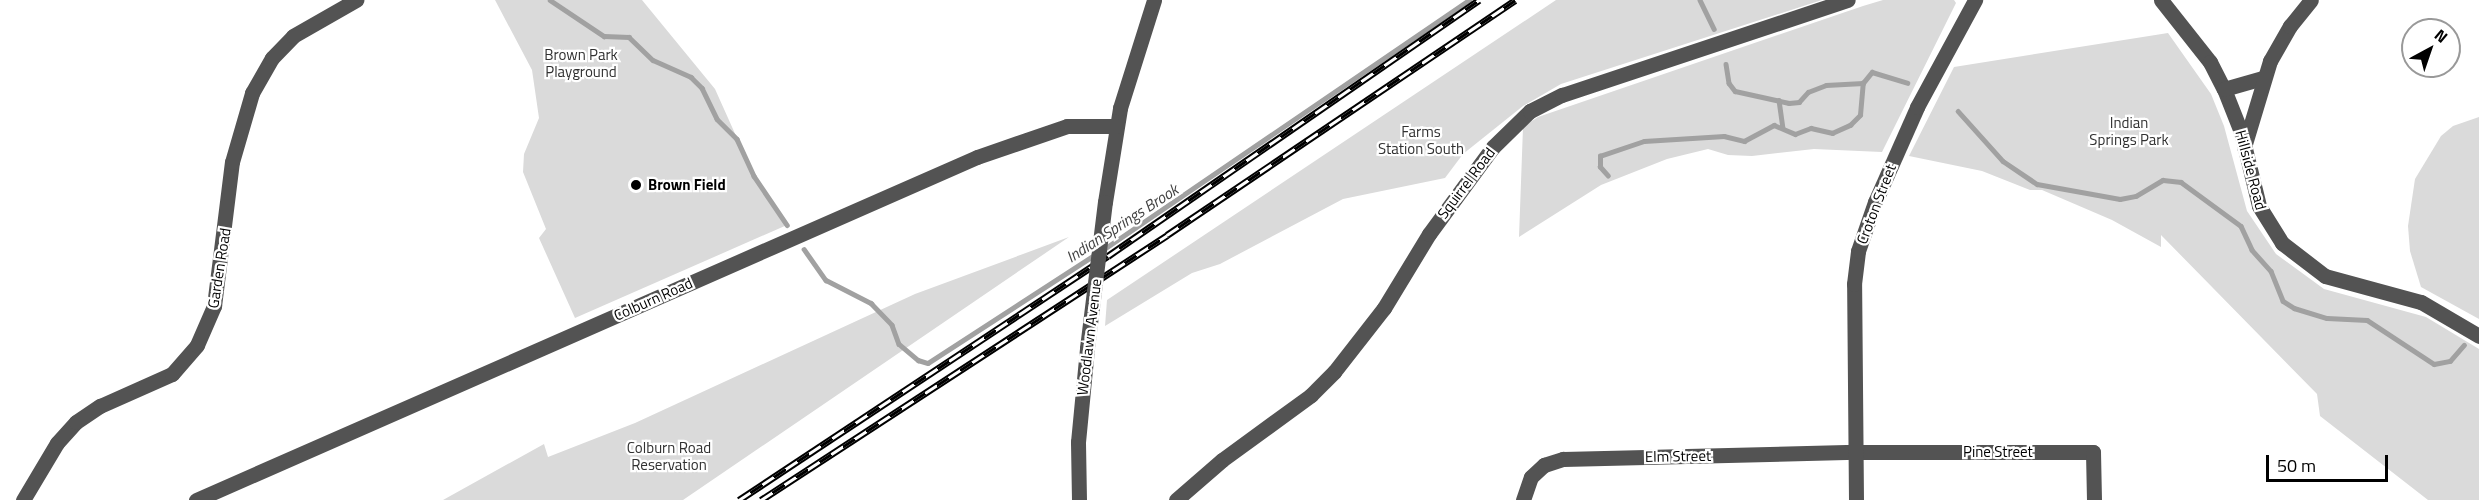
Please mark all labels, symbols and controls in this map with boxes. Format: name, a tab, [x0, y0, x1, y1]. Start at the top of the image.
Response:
north arrow	[2401, 18, 2461, 78]
text: N	[2429, 23, 2453, 49]
park label: Brown Park Playground	[544, 45, 618, 80]
park label: Indian Springs Park	[2089, 113, 2169, 148]
park label: Farms Station South	[1378, 122, 1464, 157]
street label: Hillside Road	[2232, 128, 2270, 212]
street label: Squirrel Road	[1433, 144, 1499, 222]
street label: Croton Street	[1853, 161, 1899, 247]
place label: Brown Field	[648, 176, 726, 194]
marker: Brown Field	[629, 178, 643, 192]
water label: Indian Springs Brook	[1062, 180, 1182, 266]
street label: Garden Road	[204, 227, 234, 309]
street label: Colburn Road	[611, 274, 695, 324]
street label: Woodlawn Avenue	[1073, 278, 1105, 396]
park label: Colburn Road Reservation	[627, 438, 711, 473]
street label: Pine Street	[1963, 443, 2033, 461]
scale bar	[2269, 443, 2390, 481]
street label: Elm Street	[1645, 446, 1711, 466]
text: 50 m	[2277, 452, 2316, 479]

